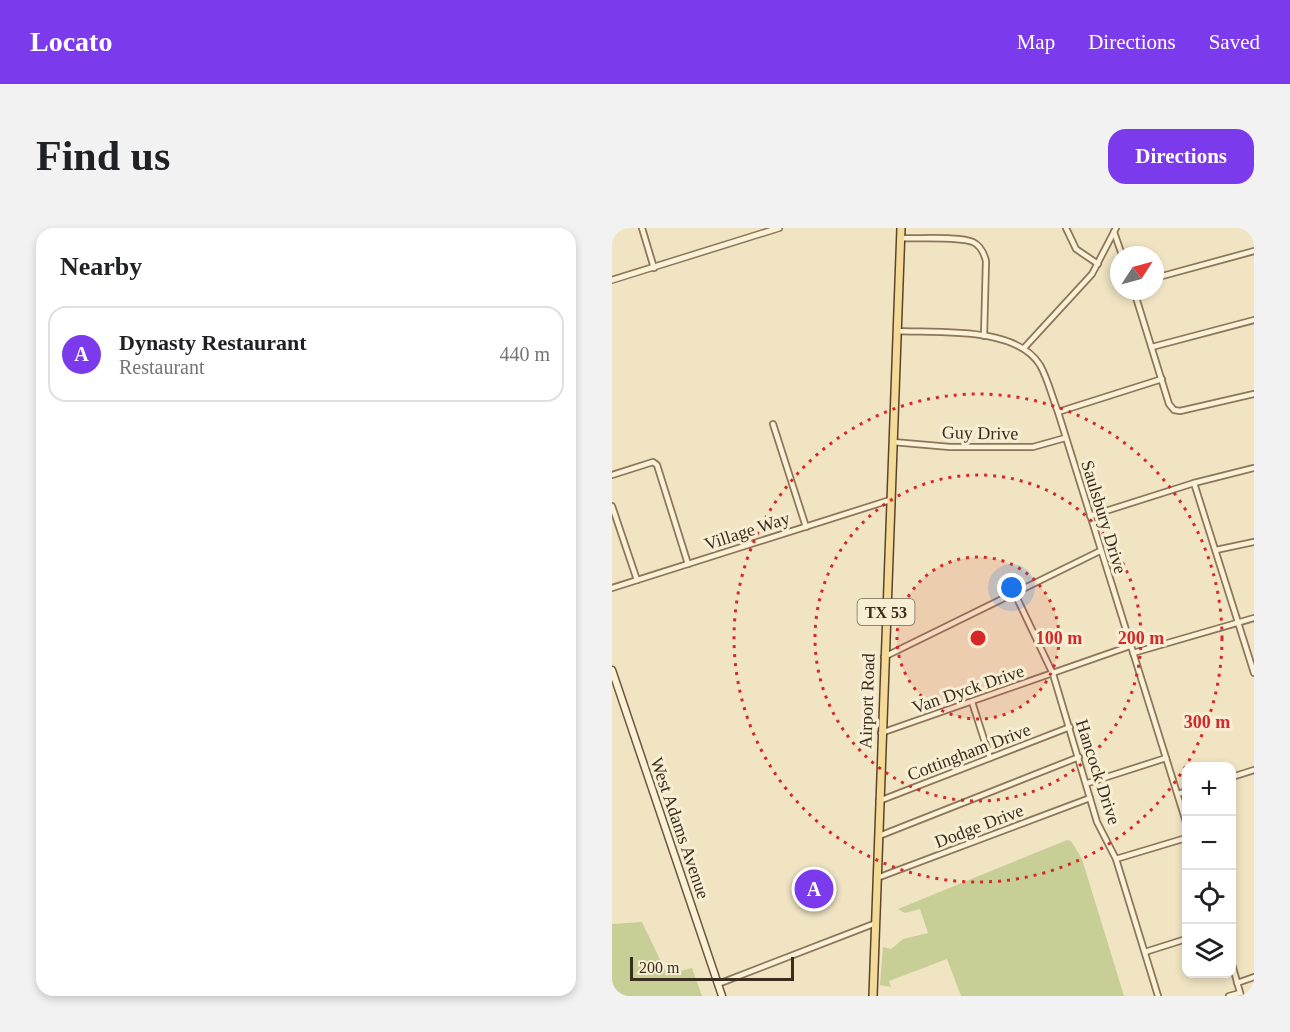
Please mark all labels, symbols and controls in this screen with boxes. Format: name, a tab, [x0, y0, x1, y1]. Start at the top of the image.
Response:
text: Locato	[30, 26, 112, 57]
text: Map	[1017, 30, 1055, 54]
text: Directions	[1088, 30, 1176, 54]
text: Saved	[1209, 30, 1260, 54]
button: Directions	[1108, 129, 1254, 184]
text: Find us	[36, 133, 170, 179]
north arrow	[1110, 246, 1164, 300]
text: Nearby	[60, 252, 142, 281]
text: Dynasty Restaurant	[119, 330, 307, 355]
text: A	[74, 343, 89, 365]
text: 440 m	[499, 343, 550, 365]
text: Restaurant	[119, 356, 205, 378]
street label: Guy Drive	[942, 422, 1018, 444]
street label: Saulsbury Drive	[1077, 458, 1131, 576]
street label: Village Way	[702, 508, 792, 554]
your location	[997, 573, 1026, 602]
road number: TX 53	[858, 599, 914, 625]
centre of rings	[968, 628, 988, 648]
text: 100 m	[1036, 628, 1082, 648]
text: 200 m	[1118, 628, 1164, 648]
street label: Airport Road	[855, 653, 879, 749]
street label: Van Dyck Drive	[909, 661, 1027, 717]
text: 300 m	[1184, 712, 1230, 732]
street label: Hancock Drive	[1072, 717, 1124, 827]
street label: Cottingham Drive	[905, 719, 1034, 785]
street label: West Adams Avenue	[646, 755, 714, 901]
map controls	[1182, 762, 1236, 978]
button: +	[1182, 762, 1236, 816]
street label: Dodge Drive	[932, 800, 1026, 852]
button: −	[1182, 816, 1236, 870]
pin: A	[794, 866, 834, 912]
button: locate	[1182, 870, 1236, 924]
button: layers	[1182, 924, 1236, 978]
scale bar	[630, 954, 794, 982]
text: 200 m	[639, 959, 679, 976]

